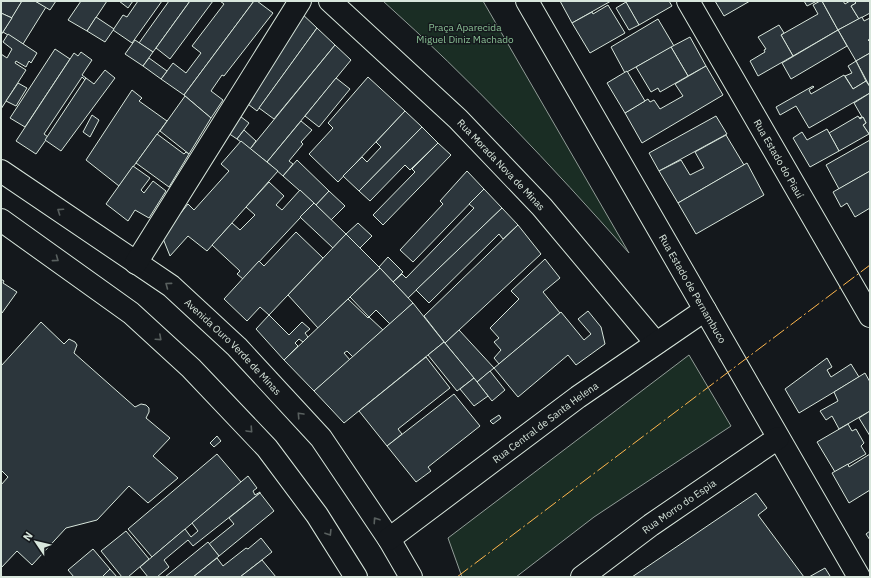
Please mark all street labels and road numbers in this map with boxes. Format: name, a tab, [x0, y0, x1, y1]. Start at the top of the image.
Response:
street label: Rua Morada Nova de Minas	[455, 116, 548, 213]
street label: Rua Estado do Piauí	[751, 117, 807, 201]
street label: Rua Estado de Pernambuco	[656, 232, 730, 346]
street label: Avenida Ouro Verde de Minas	[182, 295, 284, 398]
street label: Rua Central de Santa Helena	[490, 378, 601, 466]
street label: Rua Morro do Espia	[639, 476, 719, 536]

